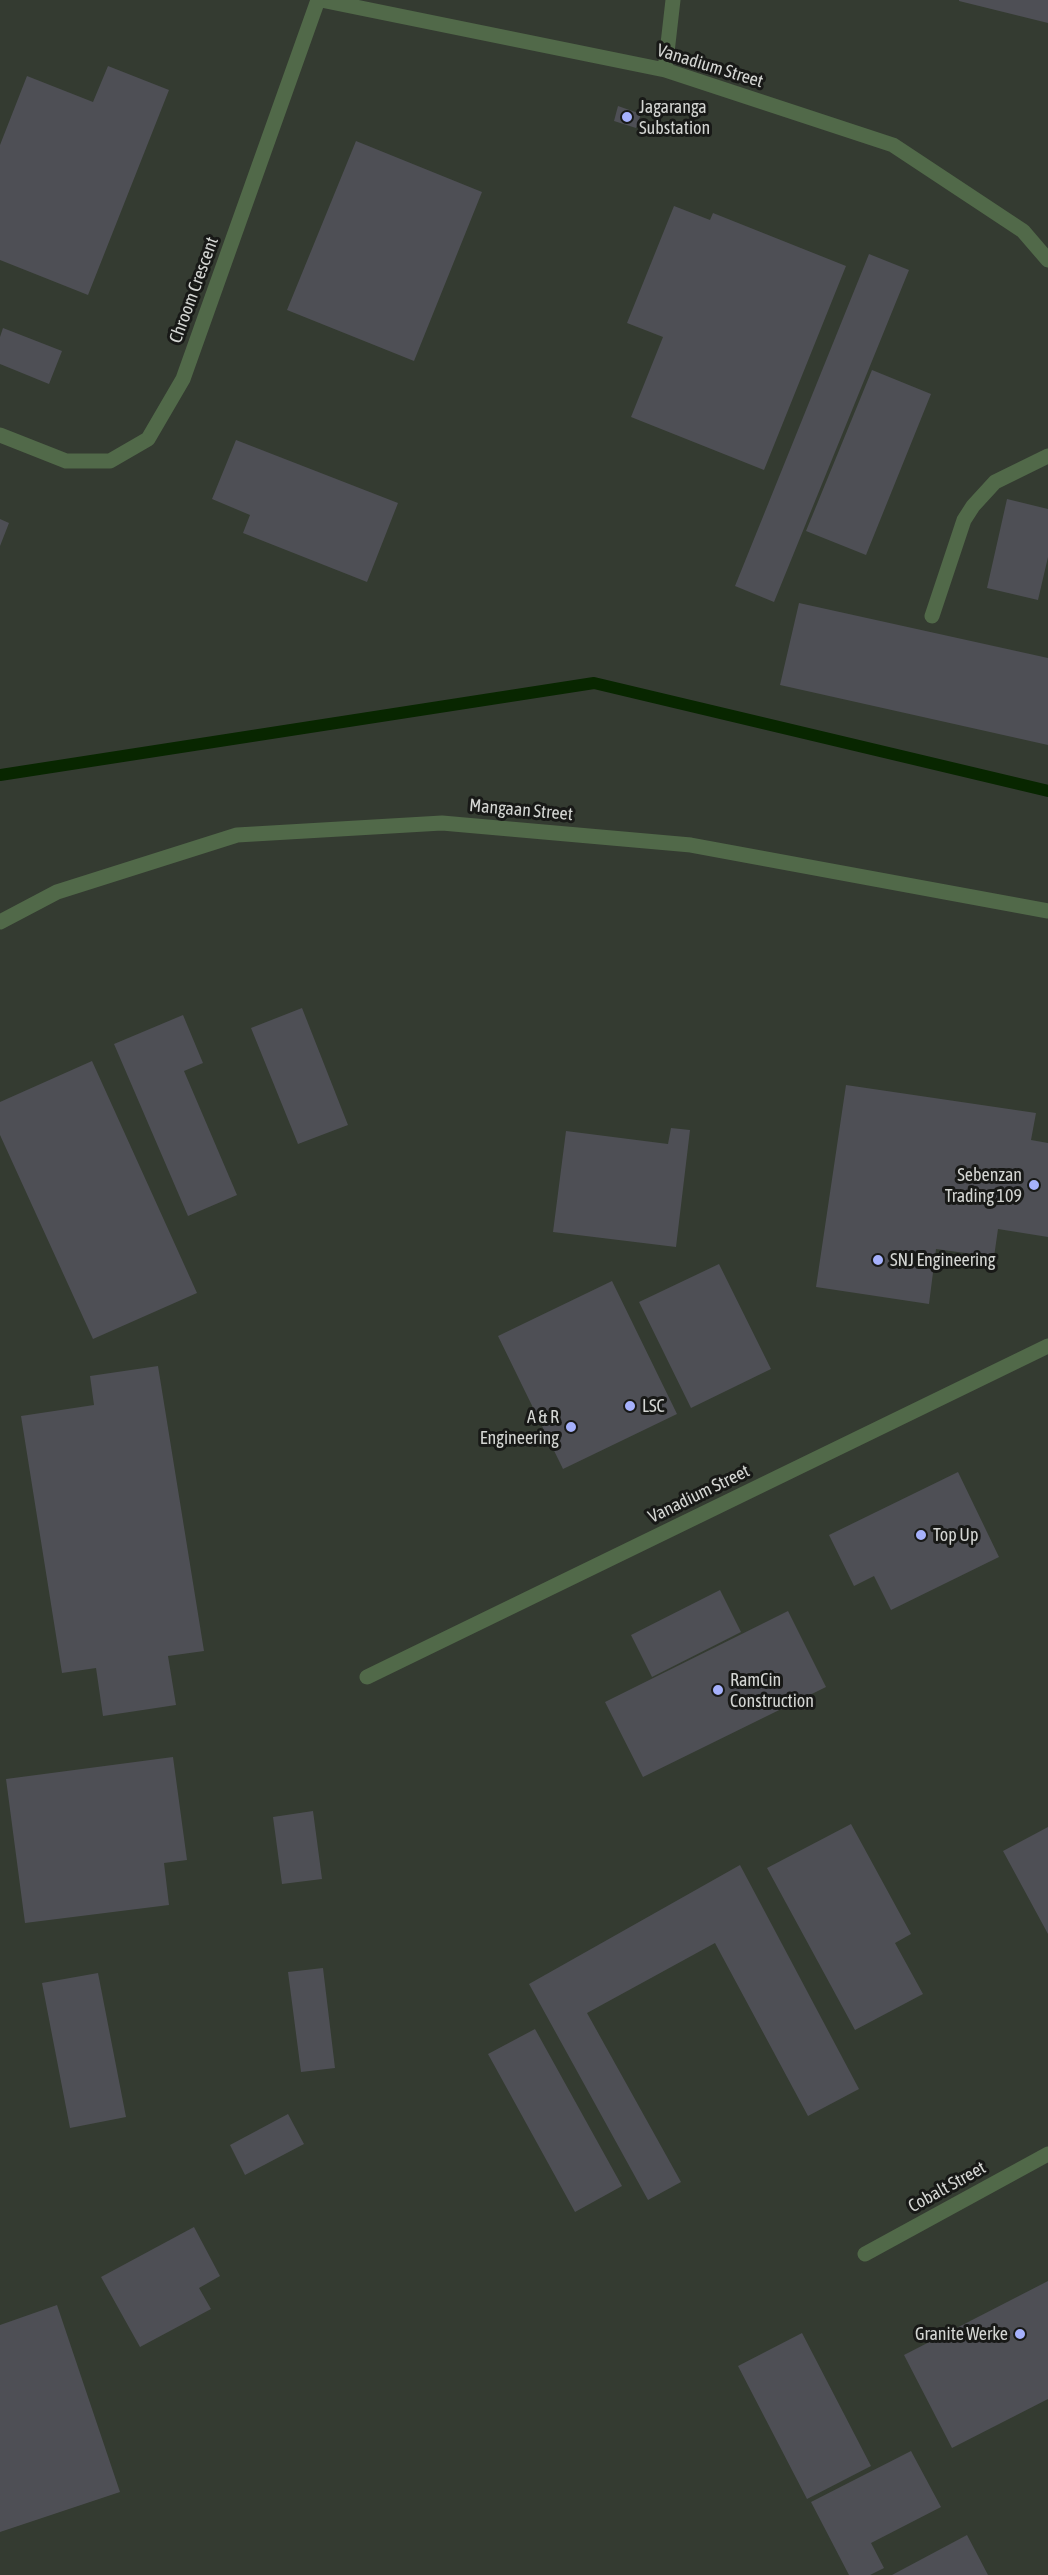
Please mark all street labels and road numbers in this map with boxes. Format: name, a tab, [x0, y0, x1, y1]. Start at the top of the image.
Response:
street label: Vanadium Street	[654, 40, 766, 92]
street label: Chroom Crescent	[165, 234, 223, 346]
street label: Mangaan Street	[468, 795, 574, 825]
street label: Vanadium Street	[645, 1460, 753, 1528]
street label: Cobalt Street	[904, 2157, 990, 2217]

